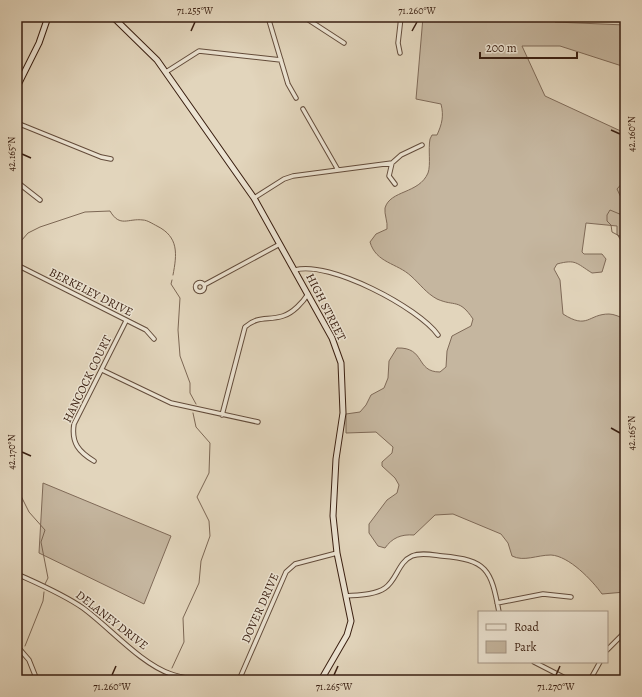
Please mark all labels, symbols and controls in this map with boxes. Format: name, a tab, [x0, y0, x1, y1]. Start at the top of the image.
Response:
text: 71.255°W	[177, 4, 214, 17]
text: 71.260°W	[398, 4, 437, 17]
scale bar	[480, 34, 577, 60]
text: 200 m	[486, 40, 517, 56]
text: 42.160°N	[625, 116, 638, 152]
text: 42.165°N	[5, 137, 18, 171]
street label: BERKELEY DRIVE	[46, 264, 136, 320]
street label: HIGH STREET	[302, 270, 350, 344]
street label: HANCOCK COURT	[59, 332, 115, 425]
text: 42.165°N	[625, 416, 638, 450]
text: 42.170°N	[5, 434, 18, 470]
street label: DOVER DRIVE	[237, 570, 283, 646]
street label: DELANEY DRIVE	[73, 587, 151, 653]
legend	[478, 611, 608, 663]
text: Road	[514, 619, 540, 635]
text: Park	[514, 639, 537, 655]
text: 71.260°W	[93, 680, 132, 693]
text: 71.265°W	[316, 680, 353, 693]
text: 71.270°W	[537, 680, 575, 693]

